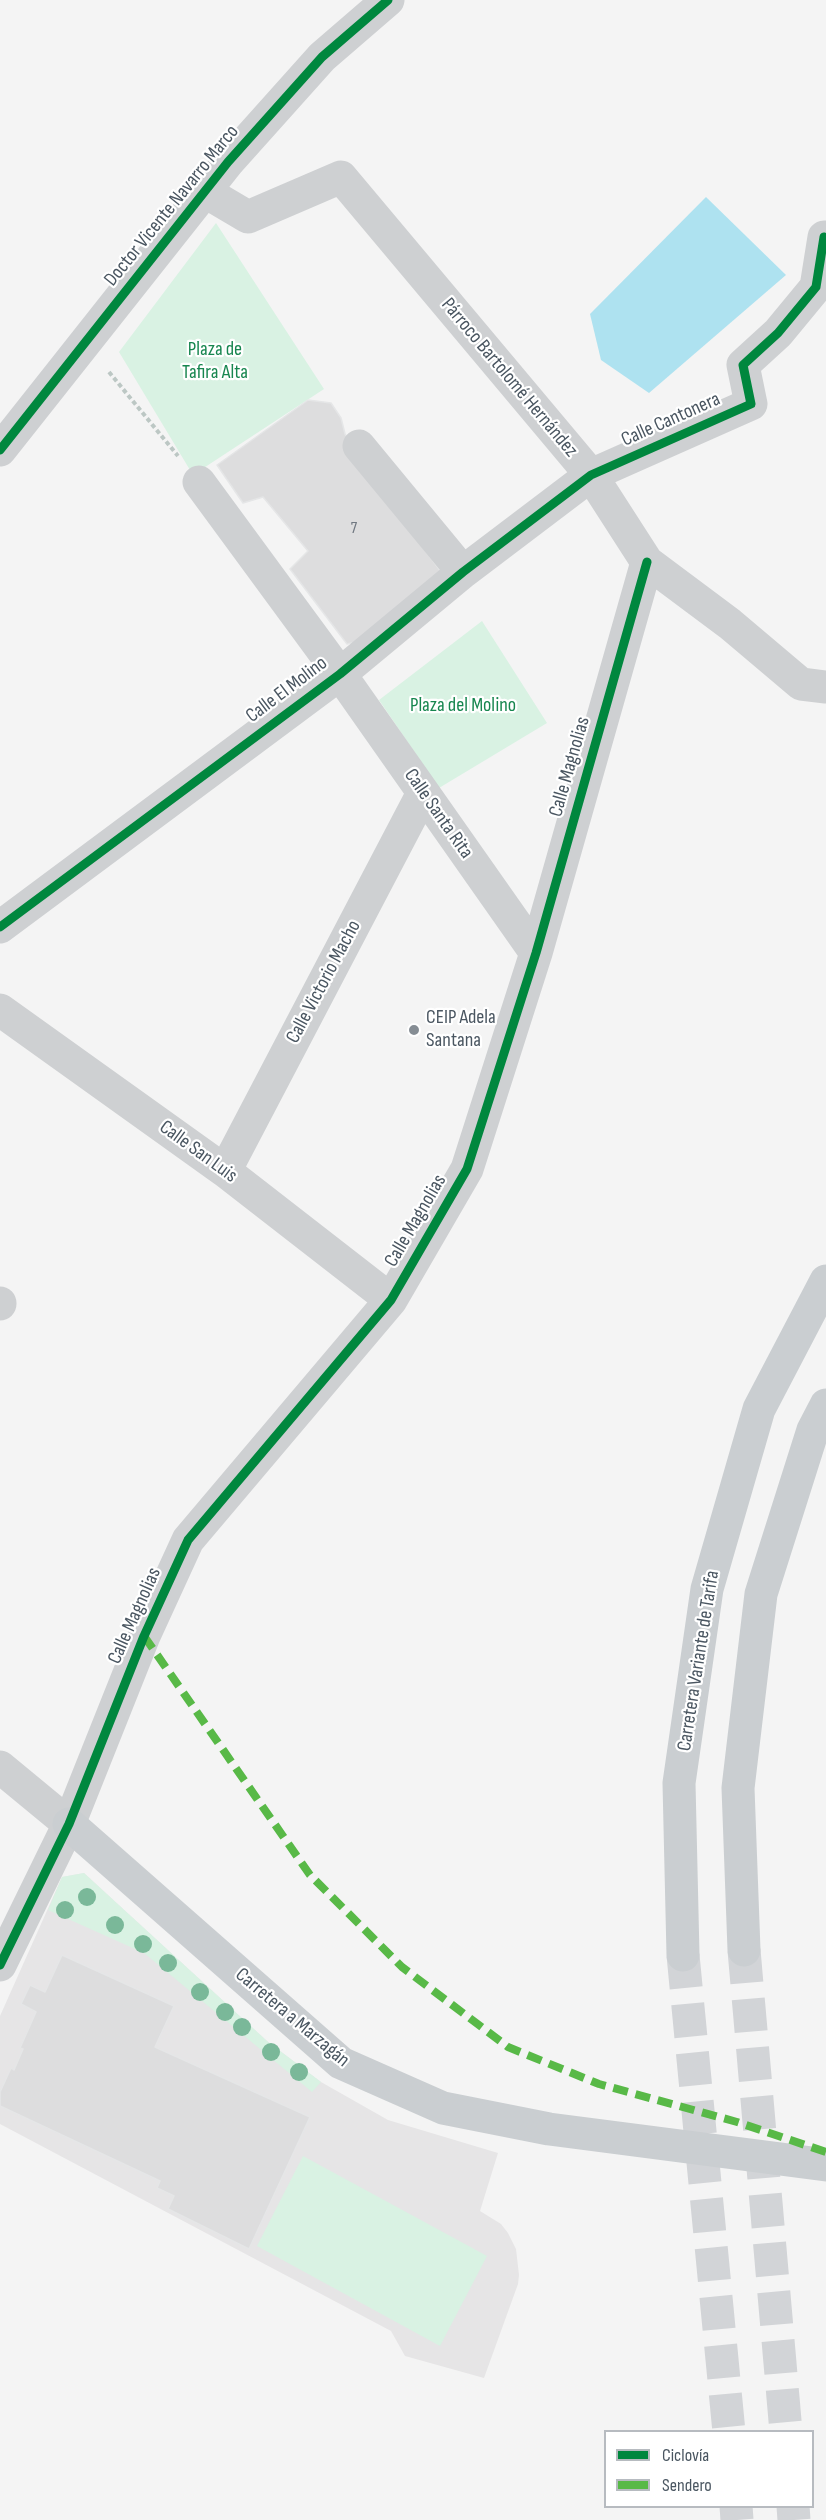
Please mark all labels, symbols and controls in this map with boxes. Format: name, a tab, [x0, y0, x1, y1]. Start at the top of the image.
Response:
street label: Doctor Vicente Navarro Marco	[100, 121, 244, 291]
street label: Párroco Bartolomé Hernández	[436, 294, 582, 462]
park label: Plaza de Tafira Alta	[182, 338, 248, 385]
street label: Calle Cantonera	[618, 388, 724, 452]
house number: 7	[351, 519, 357, 539]
street label: Calle El Molino	[242, 652, 332, 728]
park label: Plaza del Molino	[410, 694, 516, 718]
street label: Calle Magnolias	[544, 714, 596, 820]
street label: Calle Santa Rita	[398, 764, 478, 864]
street label: Calle Victorio Macho	[281, 916, 367, 1048]
place label: CEIP Adela Santana	[426, 1006, 496, 1053]
marker: CEIP Adela Santana	[407, 1023, 421, 1037]
street label: Calle San Luis	[154, 1116, 242, 1188]
street label: Calle Magnolias	[380, 1170, 452, 1272]
street label: Calle Magnolias	[103, 1564, 167, 1668]
street label: Carretera Variante de Tarifa	[673, 1569, 725, 1753]
street label: Carretera a Marzagán	[230, 1963, 354, 2073]
legend	[604, 2430, 814, 2508]
text: Ciclovía	[662, 2445, 709, 2466]
text: Sendero	[662, 2475, 712, 2496]

